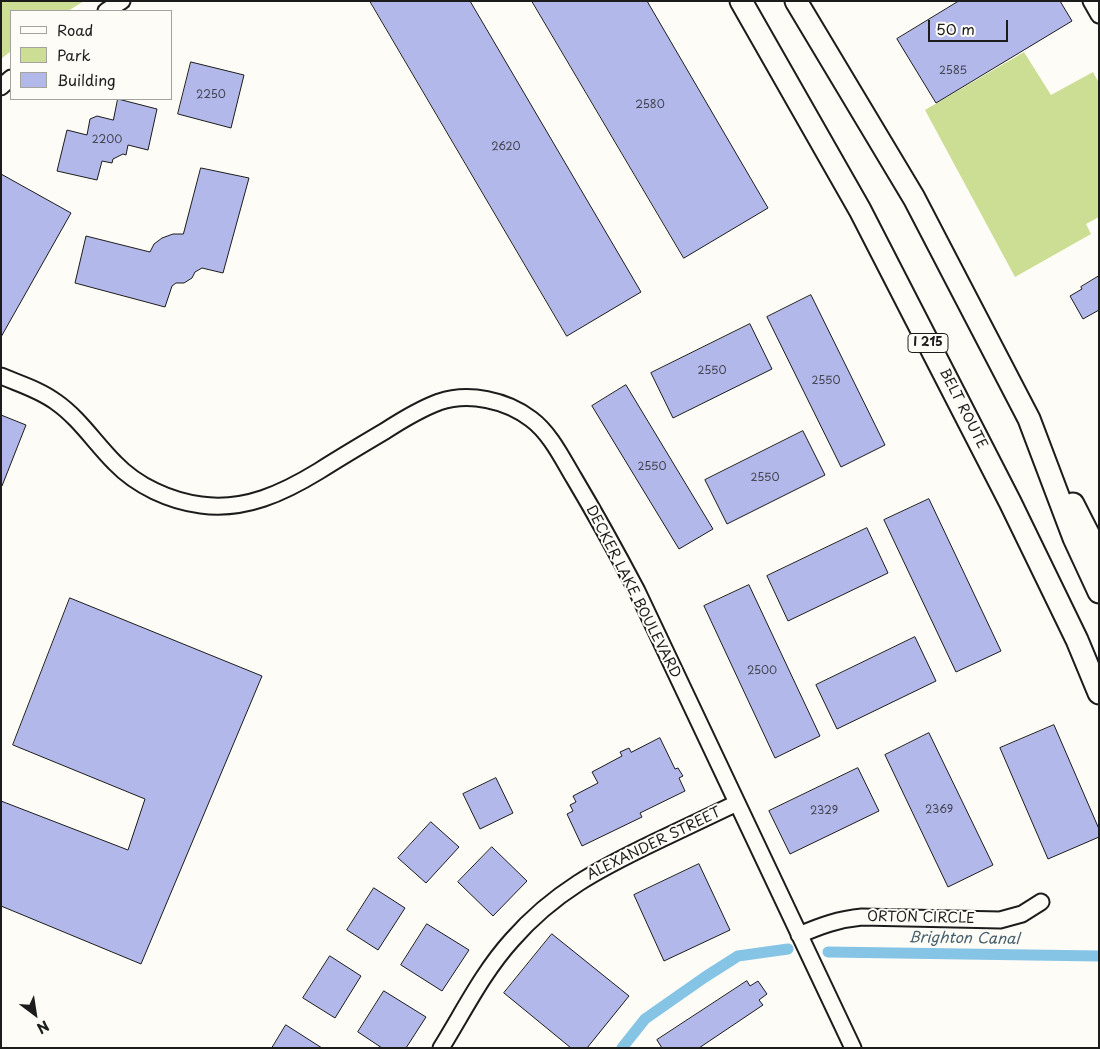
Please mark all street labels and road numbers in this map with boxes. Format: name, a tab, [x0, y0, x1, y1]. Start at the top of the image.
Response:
road number: I 215	[908, 333, 948, 352]
street label: BELT ROUTE	[936, 366, 990, 452]
street label: DECKER LAKE BOULEVARD	[582, 503, 684, 681]
street label: ALEXANDER STREET	[584, 804, 724, 884]
street label: ORTON CIRCLE	[867, 909, 975, 927]

